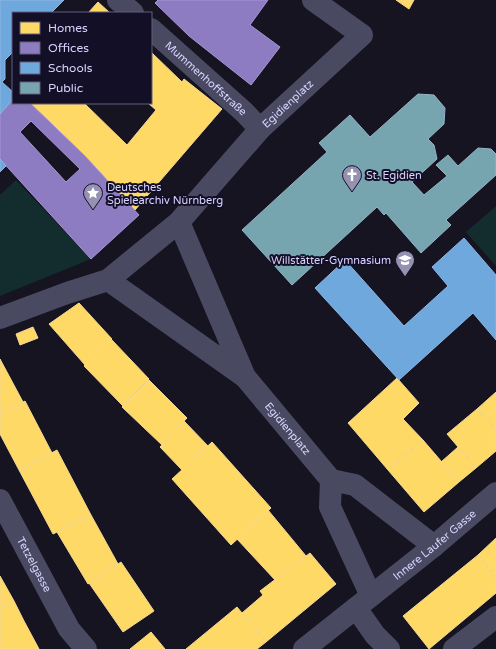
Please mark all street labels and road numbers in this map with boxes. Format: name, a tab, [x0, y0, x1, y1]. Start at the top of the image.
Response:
street label: Mummenhoffstraße	[163, 38, 250, 118]
street label: Egidienplatz	[259, 77, 316, 130]
street label: Egidienplatz	[262, 399, 314, 458]
street label: Innere Laufer Gasse	[390, 507, 478, 583]
street label: Tetzelgasse	[14, 534, 55, 594]

